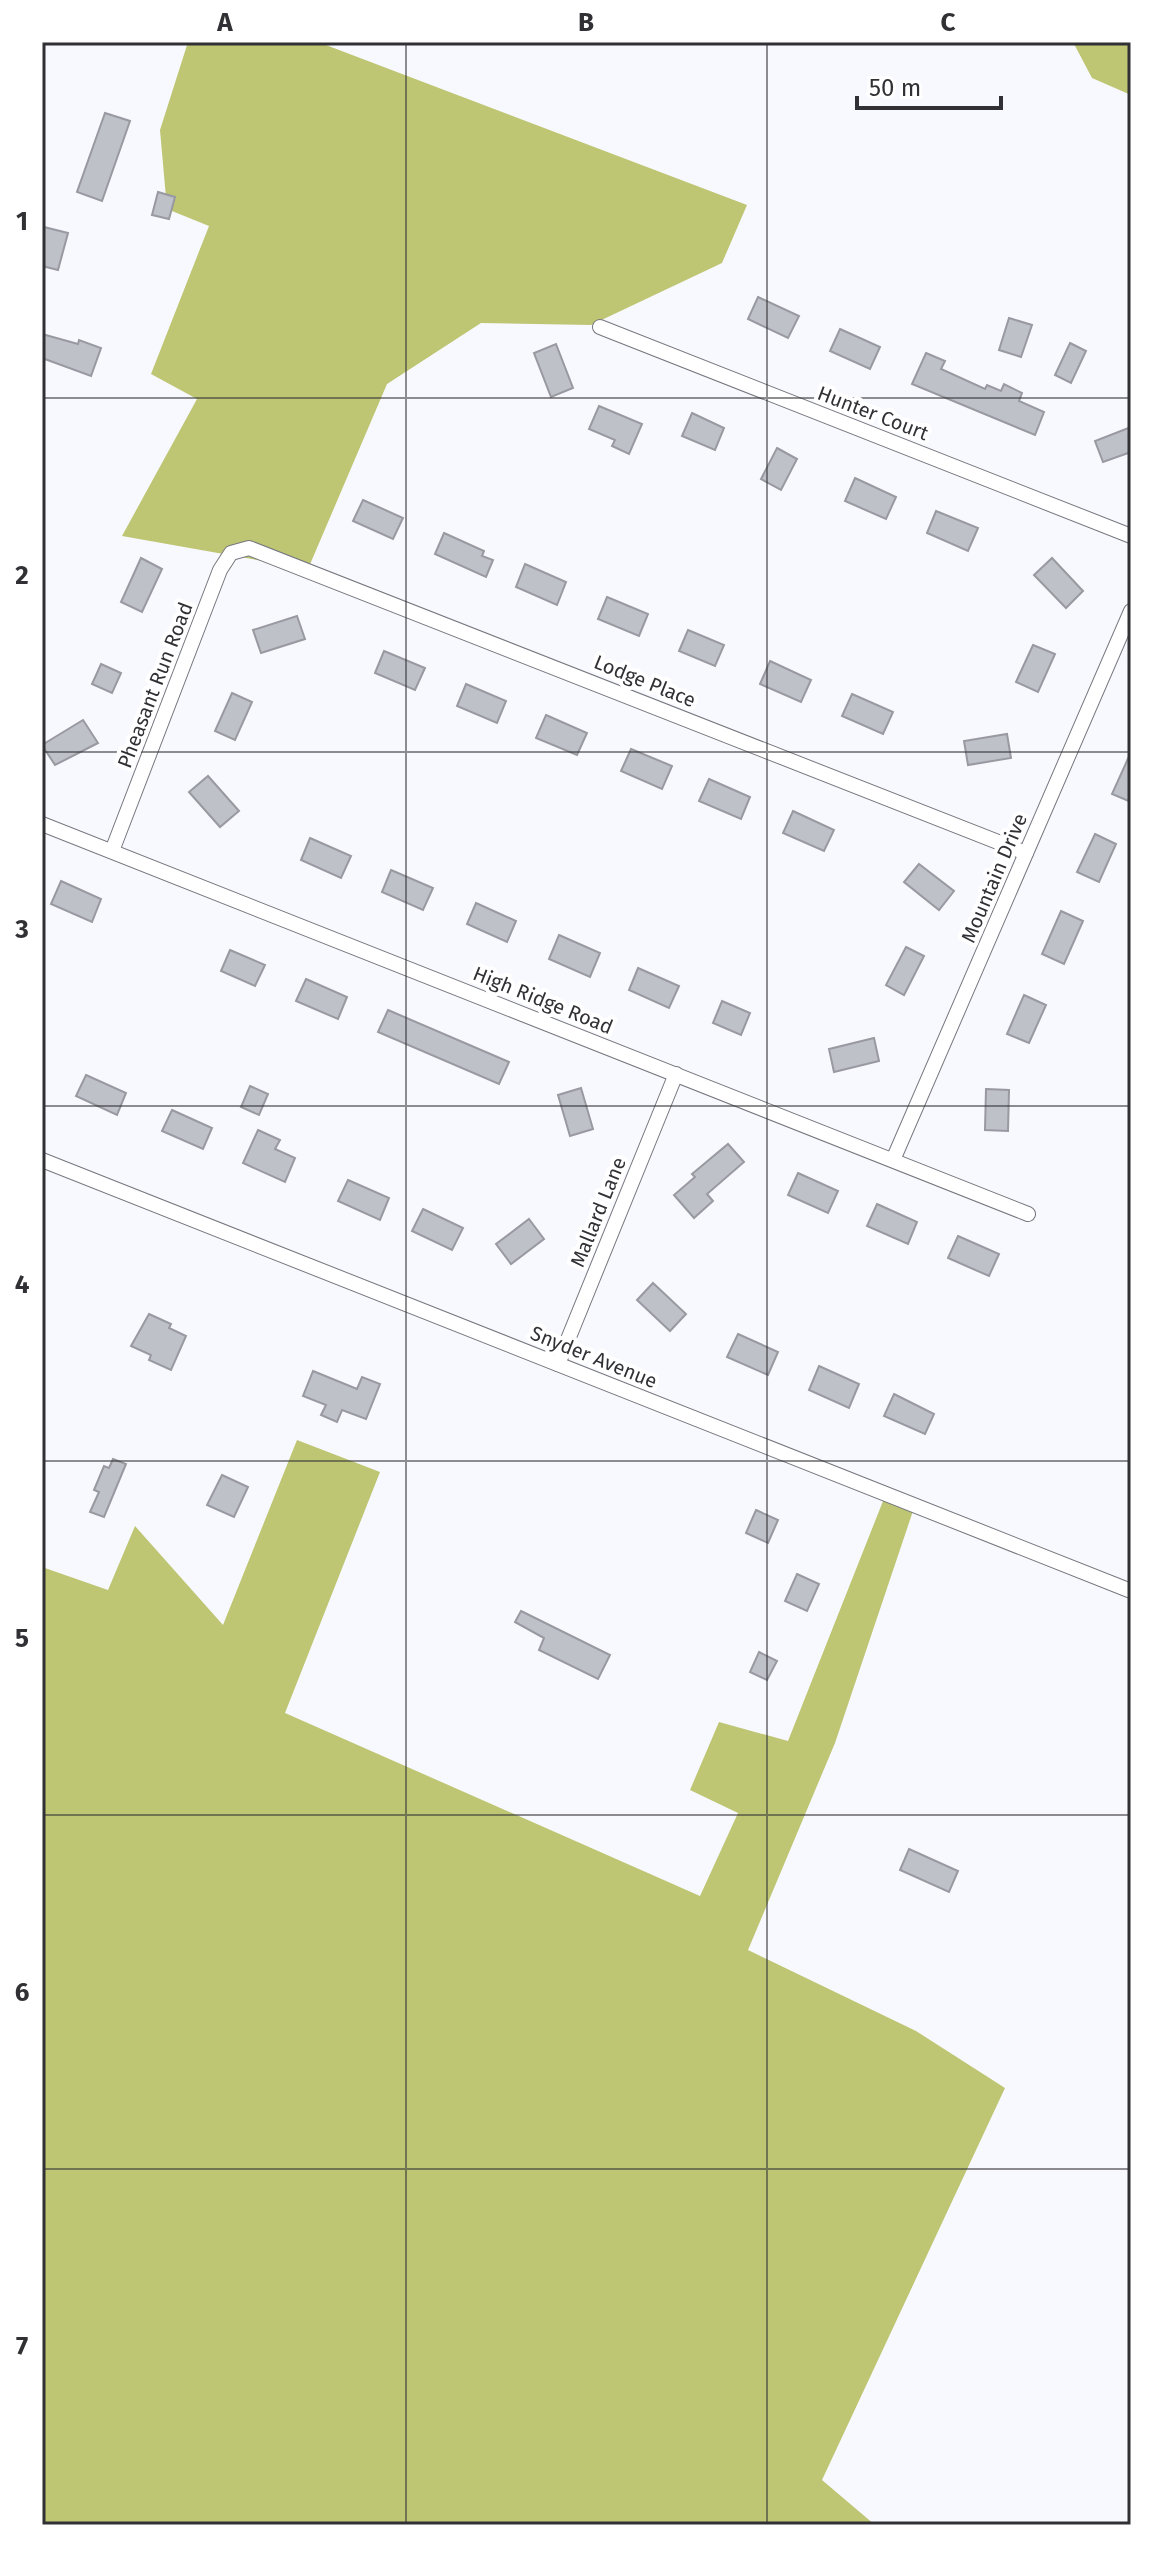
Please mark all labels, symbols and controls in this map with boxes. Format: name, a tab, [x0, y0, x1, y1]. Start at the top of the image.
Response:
text: A	[216, 7, 233, 38]
text: B	[578, 7, 594, 38]
text: C	[941, 7, 956, 38]
scale bar	[857, 60, 1001, 110]
text: 50 m	[869, 74, 921, 102]
text: 1	[16, 206, 28, 237]
street label: Hunter Court	[814, 381, 933, 445]
text: 2	[15, 560, 29, 591]
street label: Pheasant Run Road	[112, 599, 198, 771]
street label: Lodge Place	[591, 650, 699, 712]
street label: Mountain Drive	[956, 810, 1032, 946]
text: 3	[14, 914, 29, 945]
street label: High Ridge Road	[470, 961, 616, 1039]
street label: Mallard Lane	[565, 1154, 631, 1270]
text: 4	[15, 1269, 30, 1300]
street label: Snyder Avenue	[527, 1321, 661, 1393]
text: 5	[15, 1623, 29, 1654]
text: 6	[15, 1977, 30, 2008]
text: 7	[16, 2331, 28, 2362]

